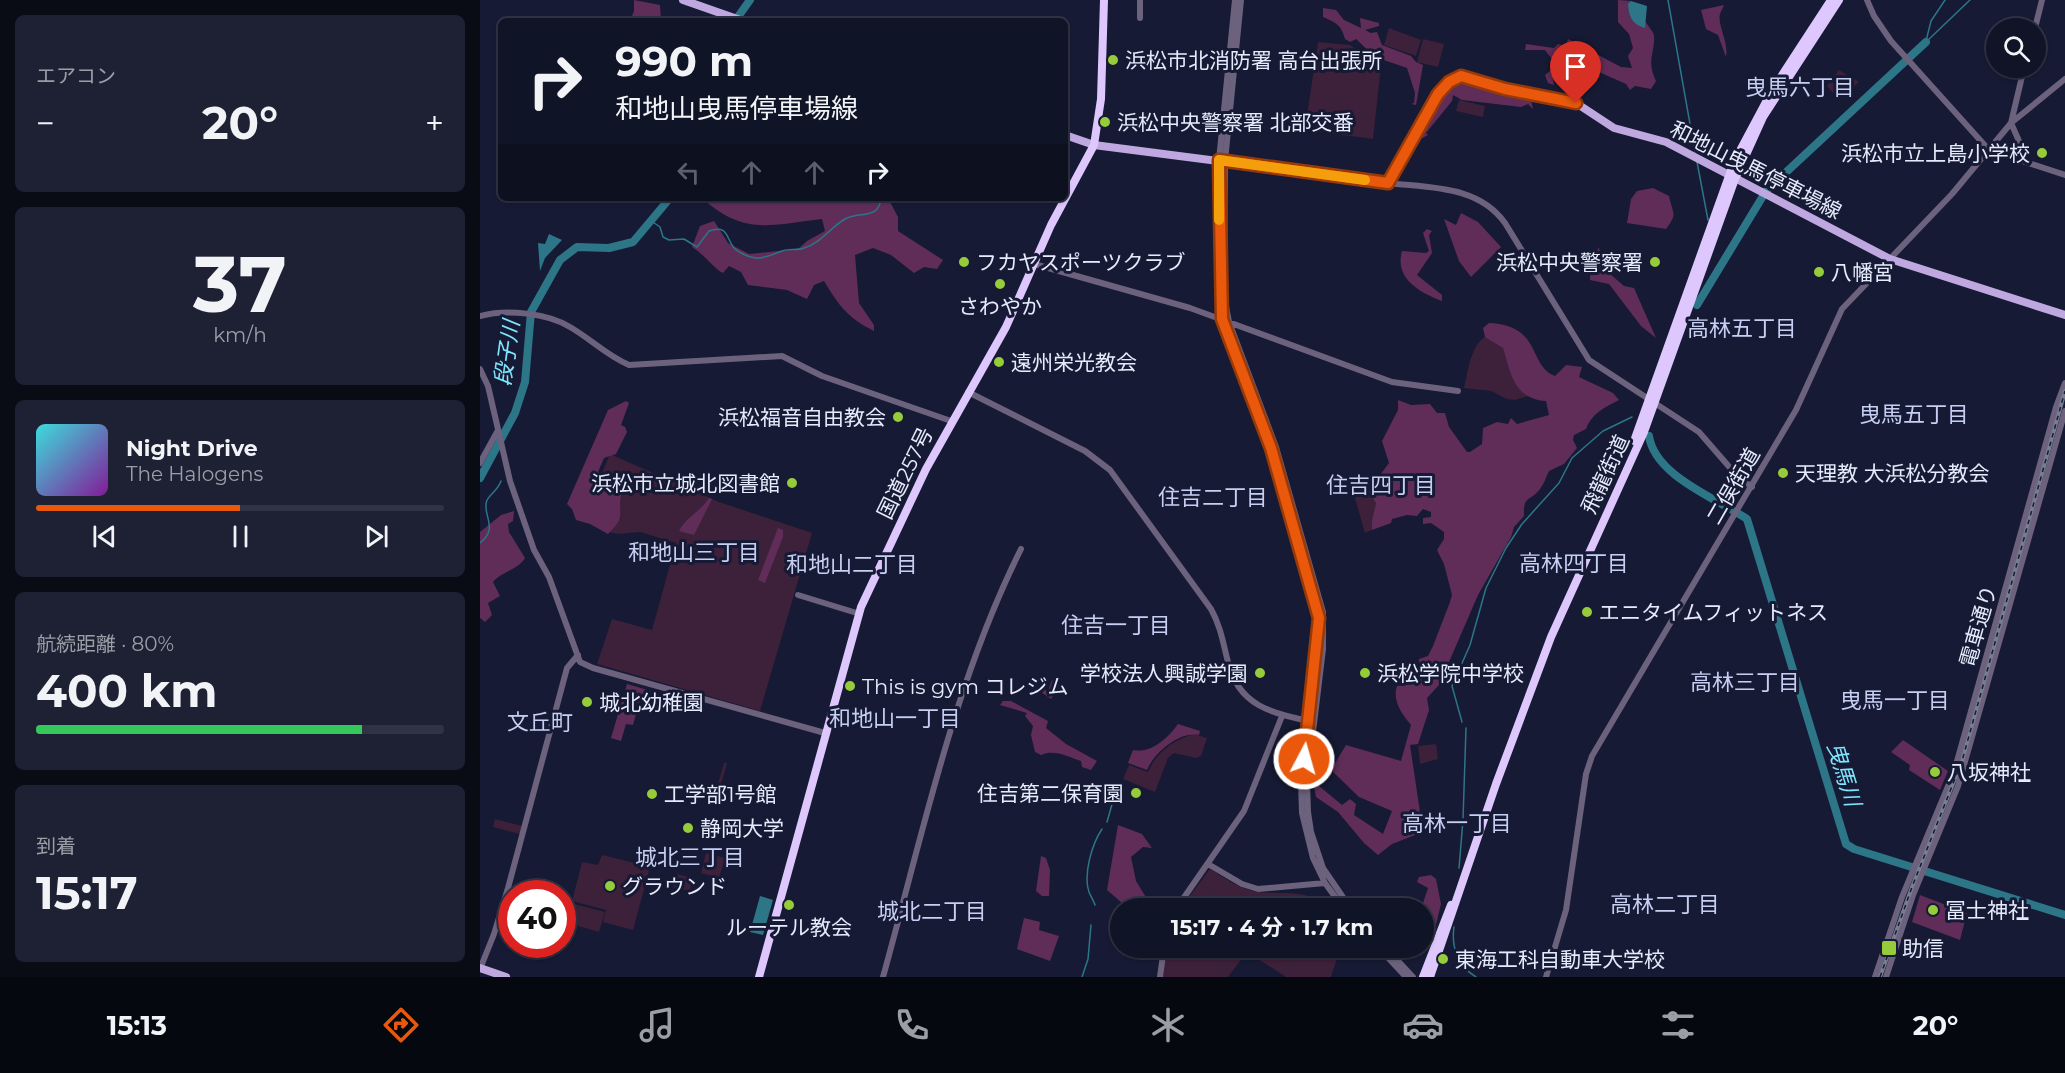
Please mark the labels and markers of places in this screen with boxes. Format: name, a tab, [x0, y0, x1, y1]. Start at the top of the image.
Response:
pin	[1550, 41, 1601, 103]
place label: 浜松市北消防署 高台出張所	[1125, 48, 1383, 73]
marker: 浜松市北消防署 高台出張所	[1106, 53, 1120, 67]
place label: 浜松中央警察署 北部交番	[1117, 110, 1354, 135]
marker: 浜松中央警察署 北部交番	[1098, 115, 1112, 129]
place label: 浜松市立上島小学校	[1841, 141, 2030, 166]
marker: 浜松市立上島小学校	[2035, 146, 2049, 160]
place label: フカヤスポーツクラブ	[976, 250, 1186, 275]
place label: 浜松中央警察署	[1496, 250, 1643, 275]
marker: フカヤスポーツクラブ	[957, 255, 971, 269]
marker: 浜松中央警察署	[1648, 255, 1662, 269]
place label: 八幡宮	[1831, 260, 1894, 285]
marker: 八幡宮	[1812, 265, 1826, 279]
marker: さわやか	[993, 277, 1007, 291]
place label: さわやか	[958, 294, 1042, 319]
place label: 遠州栄光教会	[1011, 350, 1137, 375]
marker: 遠州栄光教会	[992, 355, 1006, 369]
place label: 浜松福音自由教会	[718, 405, 886, 430]
marker: 浜松福音自由教会	[891, 410, 905, 424]
place label: 天理教 大浜松分教会	[1795, 461, 1990, 486]
marker: 天理教 大浜松分教会	[1776, 466, 1790, 480]
place label: 浜松市立城北図書館	[591, 471, 780, 496]
marker: 浜松市立城北図書館	[785, 476, 799, 490]
place label: エニタイムフィットネス	[1599, 600, 1828, 625]
marker: エニタイムフィットネス	[1580, 605, 1594, 619]
place label: 学校法人興誠学園	[1080, 661, 1248, 686]
place label: 浜松学院中学校	[1377, 661, 1524, 686]
marker: 学校法人興誠学園	[1253, 666, 1267, 680]
marker: 浜松学院中学校	[1358, 666, 1372, 680]
place label: This is gym コレジム	[862, 674, 1069, 699]
marker: This is gym コレジム	[843, 679, 857, 693]
place label: 城北幼稚園	[599, 690, 704, 715]
marker: 城北幼稚園	[580, 695, 594, 709]
place label: 八坂神社	[1947, 760, 2031, 785]
marker: 八坂神社	[1928, 765, 1942, 779]
place label: 住吉第二保育園	[977, 781, 1124, 806]
place label: 工学部1号館	[664, 782, 777, 807]
marker: 住吉第二保育園	[1129, 786, 1143, 800]
marker: 工学部1号館	[645, 787, 659, 801]
place label: 静岡大学	[700, 816, 784, 841]
marker: 静岡大学	[681, 821, 695, 835]
place label: グラウンド	[622, 874, 727, 899]
marker: グラウンド	[603, 879, 617, 893]
marker: ルーテル教会	[782, 898, 796, 912]
place label: 冨士神社	[1945, 898, 2029, 923]
marker: 冨士神社	[1926, 903, 1940, 917]
place label: ルーテル教会	[726, 915, 852, 940]
place label: 助信	[1902, 936, 1944, 961]
marker: 助信	[1880, 939, 1898, 957]
place label: 東海工科自動車大学校	[1455, 947, 1665, 972]
marker: 東海工科自動車大学校	[1436, 952, 1450, 966]

